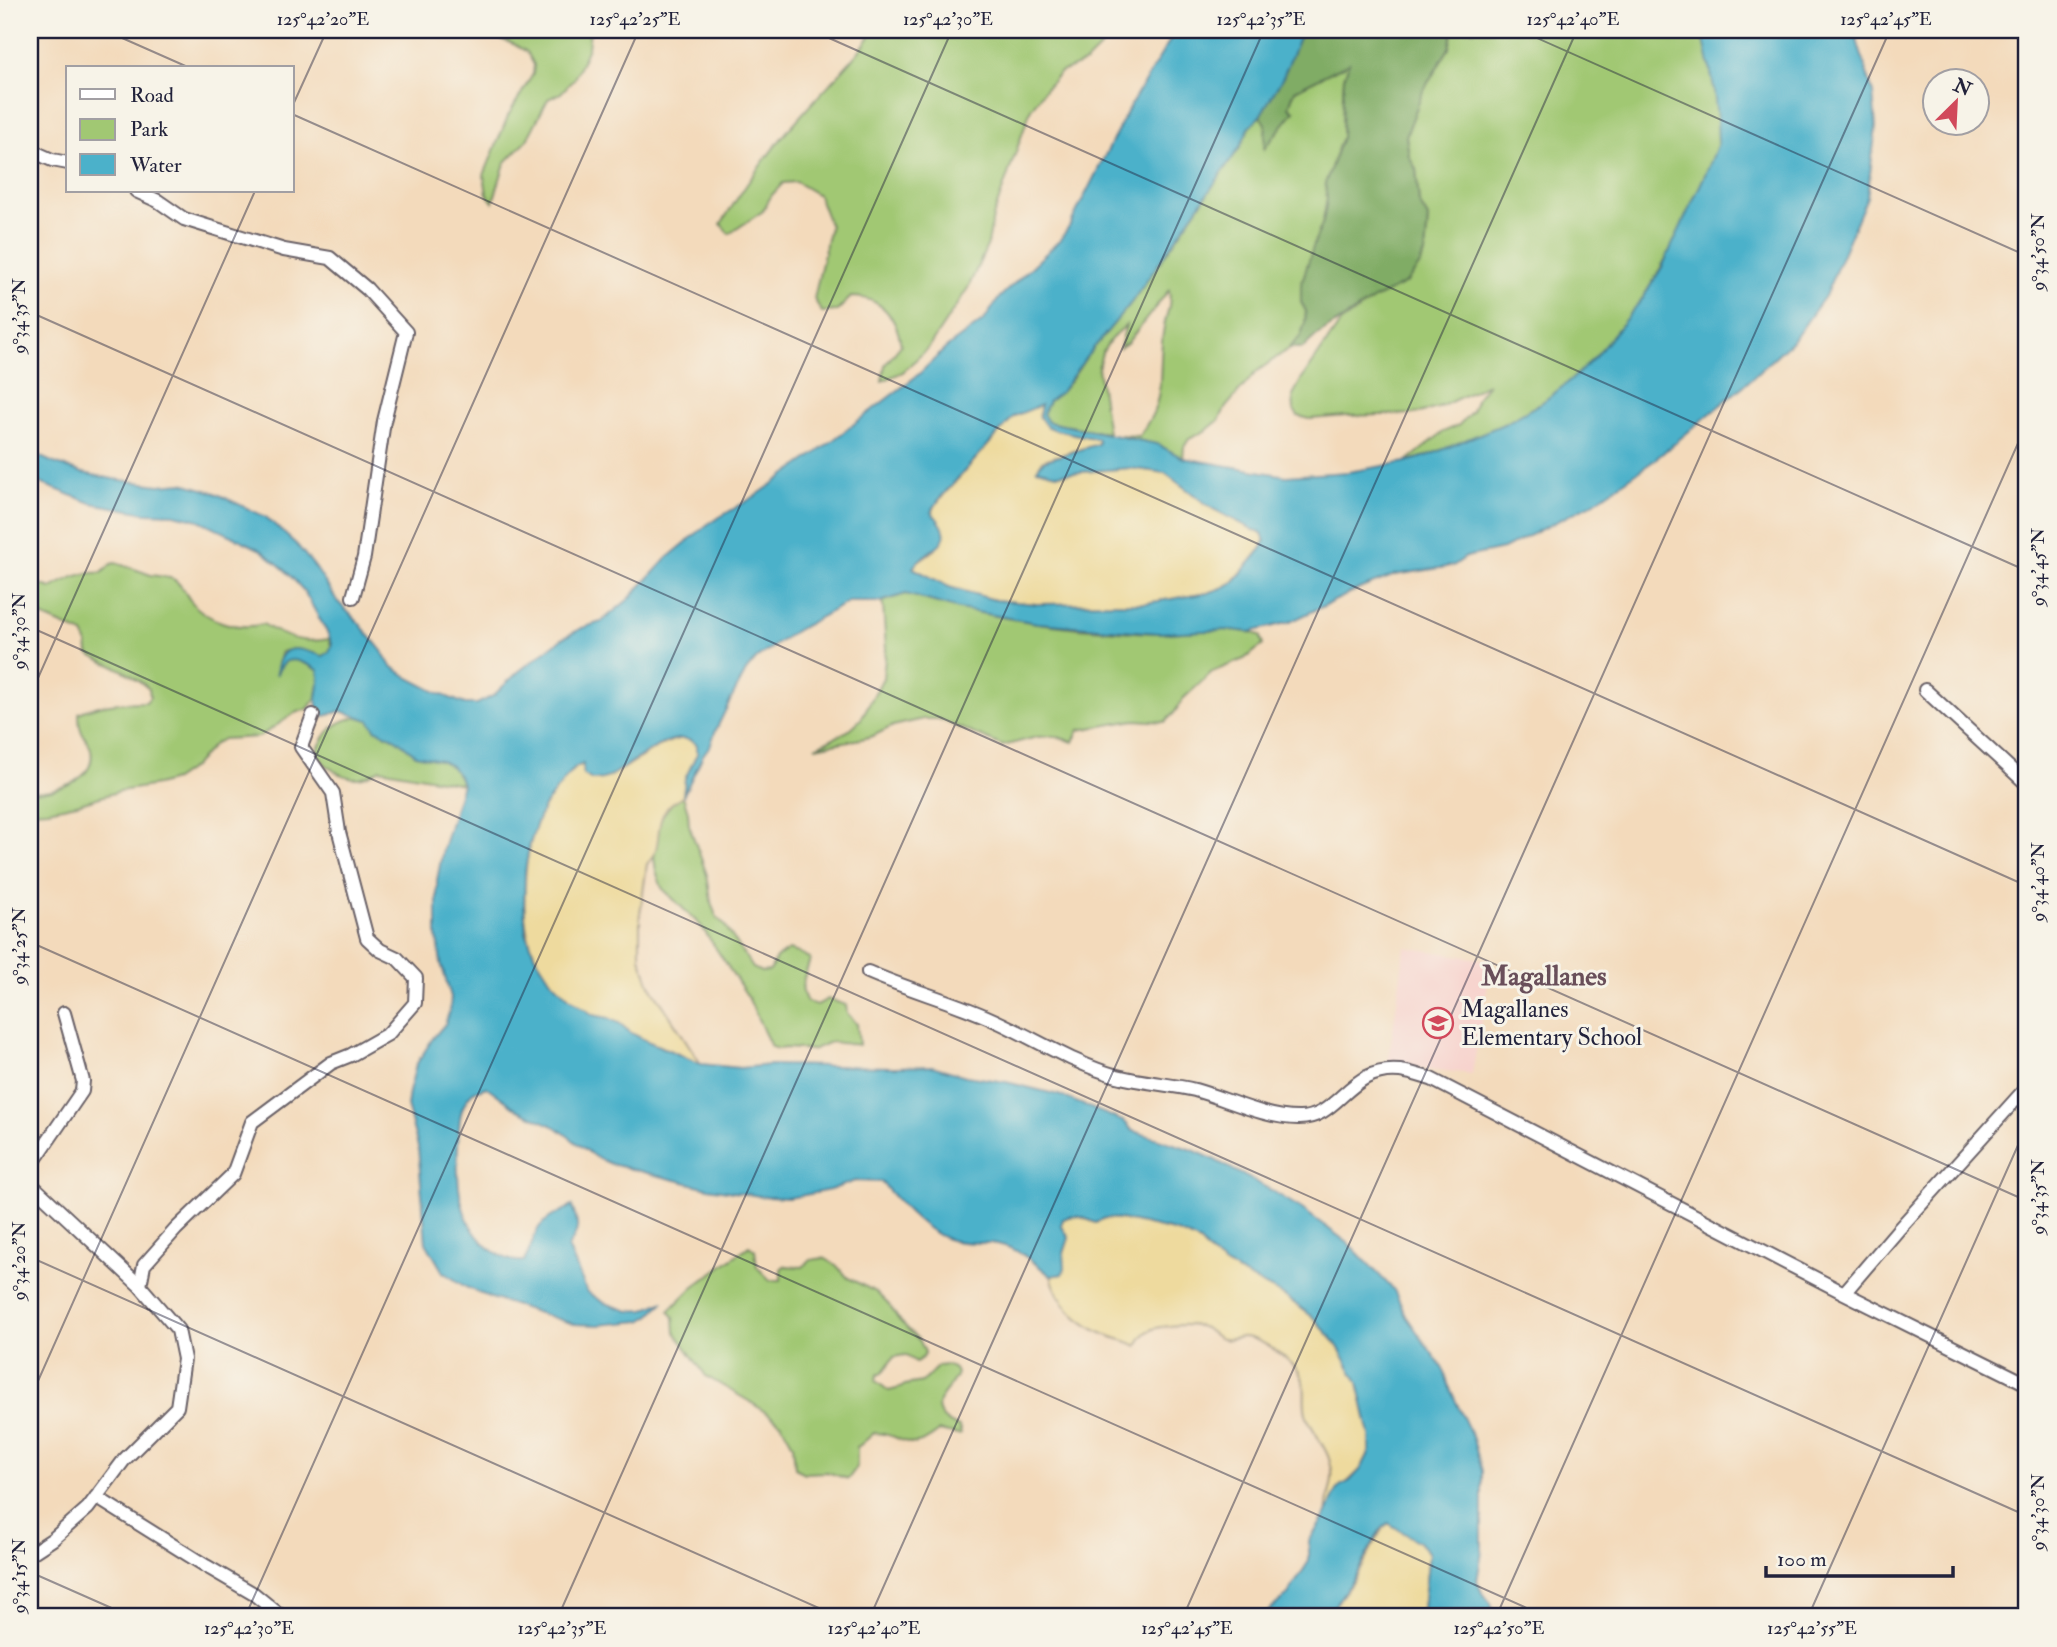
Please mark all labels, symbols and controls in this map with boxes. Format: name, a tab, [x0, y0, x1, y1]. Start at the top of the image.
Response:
text: 125°42'20"E	[277, 8, 369, 31]
text: 125°42'25"E	[589, 8, 681, 31]
text: 125°42'30"E	[903, 8, 993, 31]
text: 125°42'35"E	[1217, 8, 1305, 31]
text: 125°42'40"E	[1527, 8, 1620, 31]
text: 125°42'45"E	[1840, 8, 1932, 31]
legend	[66, 66, 294, 192]
north arrow	[1920, 66, 1990, 136]
text: N	[1949, 73, 1976, 102]
text: Road	[130, 82, 175, 109]
text: Park	[130, 116, 168, 143]
text: Water	[129, 152, 182, 179]
text: 9°34'50"N	[2027, 213, 2050, 293]
text: 9°34'35"N	[8, 278, 31, 356]
text: 9°34'45"N	[2027, 528, 2050, 608]
text: 9°34'30"N	[8, 593, 31, 671]
text: 9°34'40"N	[2027, 842, 2050, 924]
text: 9°34'25"N	[8, 907, 31, 987]
district label: Magallanes	[1480, 959, 1607, 994]
place label: Magallanes Elementary School	[1461, 994, 1642, 1053]
school or university icon: Magallanes Elementary School	[1421, 1006, 1455, 1040]
text: 9°34'35"N	[2027, 1159, 2050, 1237]
text: 9°34'20"N	[8, 1221, 31, 1303]
text: 9°34'30"N	[2027, 1474, 2050, 1552]
scale bar	[1766, 1535, 1954, 1579]
text: 9°34'15"N	[8, 1538, 31, 1616]
text: 100 m	[1777, 1546, 1827, 1573]
text: 125°42'30"E	[204, 1617, 294, 1640]
text: 125°42'35"E	[518, 1617, 606, 1640]
text: 125°42'40"E	[828, 1617, 921, 1640]
text: 125°42'45"E	[1141, 1617, 1233, 1640]
text: 125°42'50"E	[1453, 1617, 1545, 1640]
text: 125°42'55"E	[1767, 1617, 1857, 1640]

